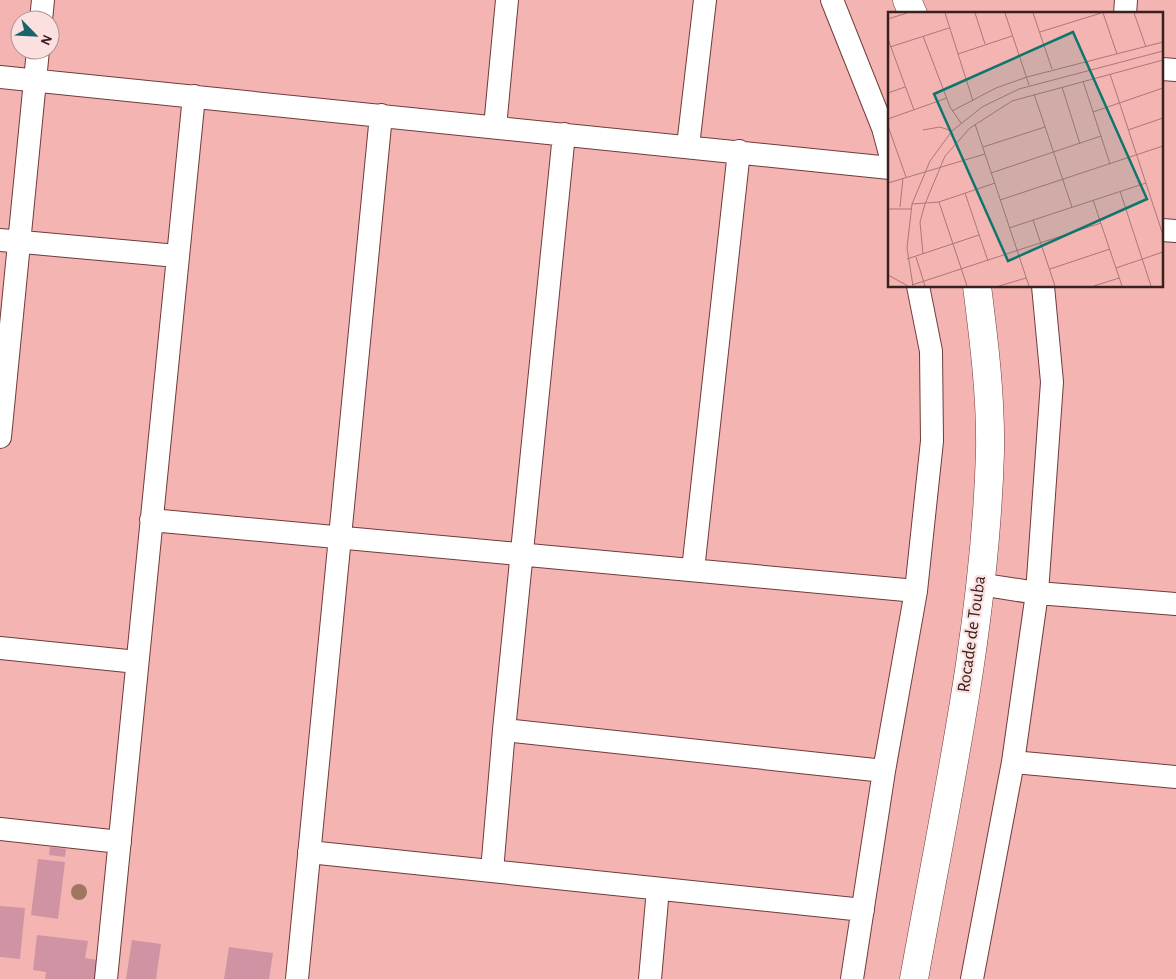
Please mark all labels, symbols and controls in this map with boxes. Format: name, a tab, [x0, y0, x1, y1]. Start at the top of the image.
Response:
north arrow	[10, 10, 60, 60]
inset map	[888, 12, 1164, 288]
text: N	[38, 33, 54, 47]
street label: Rocade de Touba	[955, 574, 989, 694]

